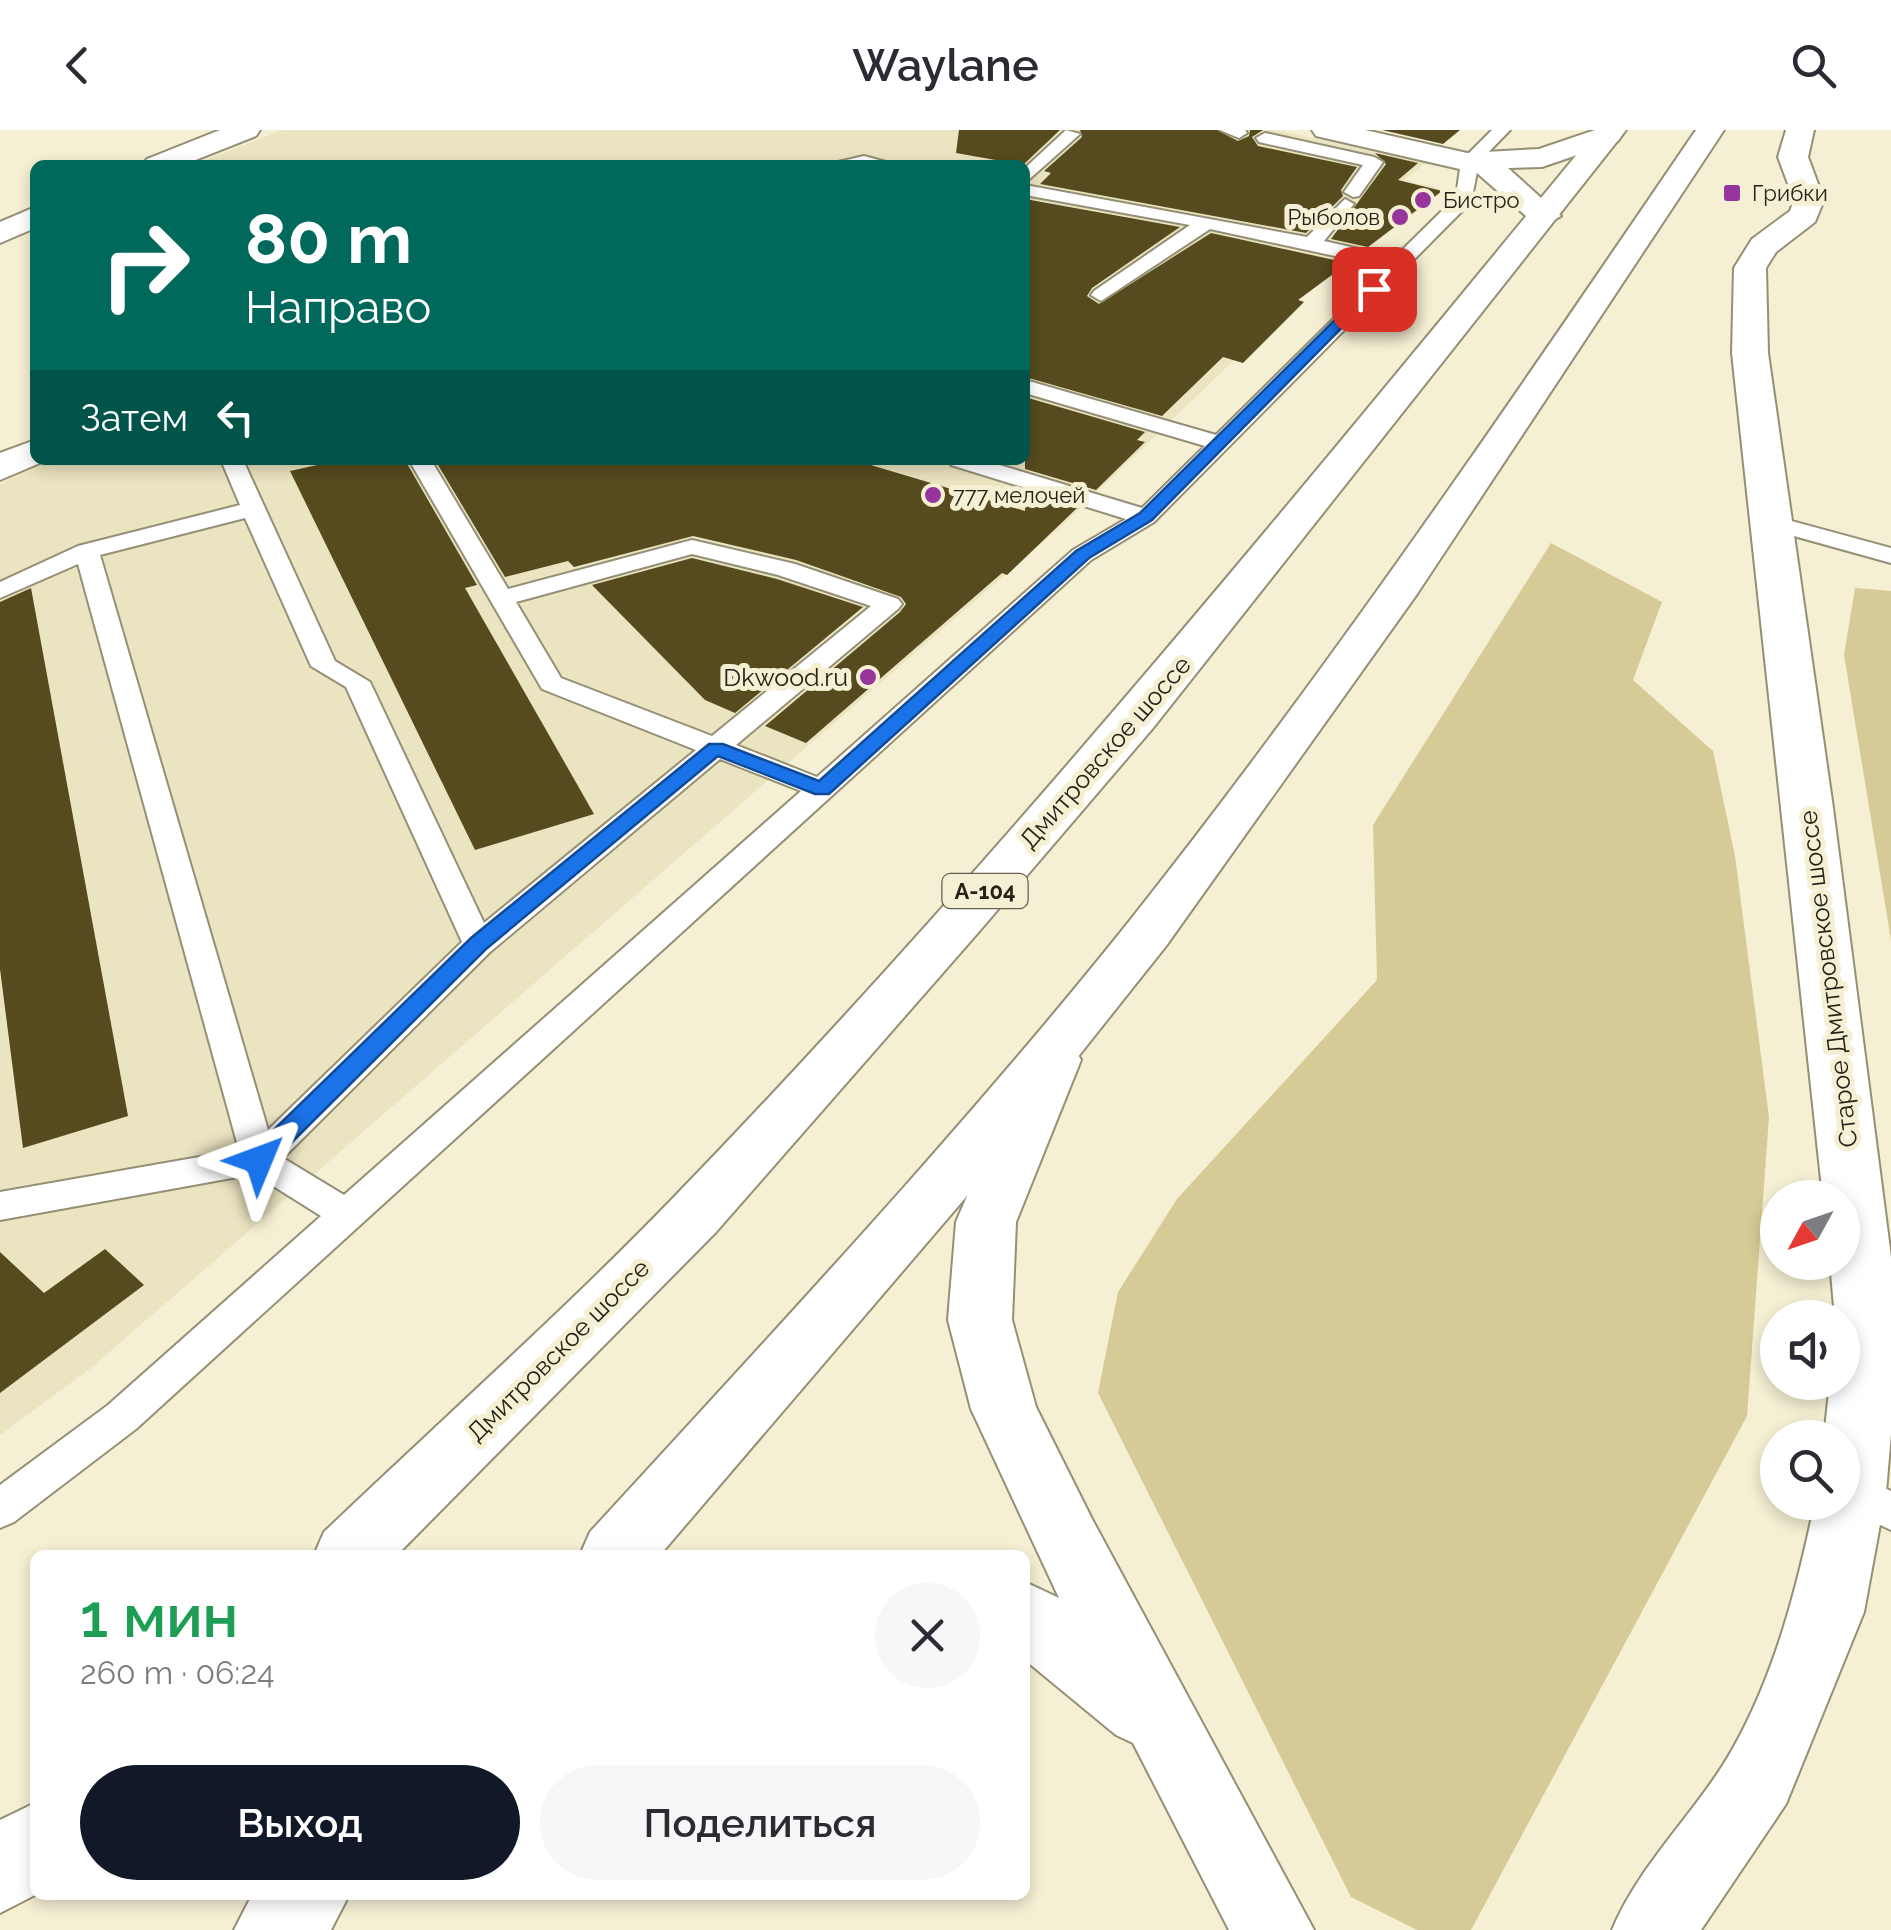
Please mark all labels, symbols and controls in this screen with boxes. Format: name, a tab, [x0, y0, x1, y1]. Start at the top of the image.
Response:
icon: back	[50, 38, 105, 93]
icon: search	[1786, 38, 1841, 93]
text: Waylane	[852, 39, 1039, 92]
place label: Грибки	[1752, 180, 1828, 206]
marker: Грибки	[1721, 182, 1743, 204]
place label: Бистро	[1443, 187, 1520, 213]
marker: Бистро	[1412, 189, 1434, 211]
text: 80 m	[245, 197, 412, 279]
icon: right	[80, 200, 210, 330]
place label: Рыболов	[1288, 204, 1380, 230]
marker: Рыболов	[1389, 206, 1411, 228]
pin	[1332, 247, 1417, 332]
icon: arrive	[1347, 262, 1402, 317]
text: Направо	[245, 281, 431, 334]
icon: left	[208, 390, 263, 445]
text: Затем	[80, 395, 188, 440]
place label: 777 мелочей	[953, 482, 1085, 508]
marker: 777 мелочей	[922, 484, 944, 506]
street label: Дмитровское шоссе	[1013, 650, 1197, 854]
place label: Dkwood.ru	[723, 662, 848, 692]
marker: Dkwood.ru	[857, 666, 879, 688]
street label: Старое Дмитровское шоссе	[1792, 809, 1864, 1149]
road number: А-104	[942, 874, 1028, 908]
position arrow	[207, 1108, 311, 1212]
north arrow	[1760, 1180, 1860, 1280]
map controls	[1760, 1180, 1860, 1520]
street label: Дмитровское шоссе	[461, 1253, 655, 1447]
button: sound	[1760, 1300, 1860, 1400]
button: search	[1760, 1420, 1860, 1520]
text: 1 мин	[80, 1581, 238, 1651]
button: close	[875, 1583, 980, 1688]
text: 260 m · 06:24	[80, 1654, 275, 1691]
button: Выход	[80, 1765, 520, 1880]
button: Поделиться	[540, 1765, 980, 1880]

